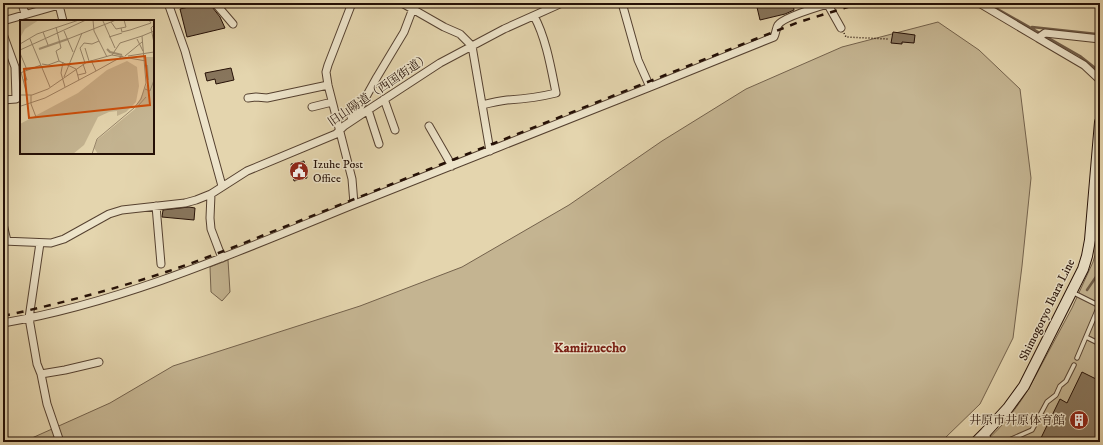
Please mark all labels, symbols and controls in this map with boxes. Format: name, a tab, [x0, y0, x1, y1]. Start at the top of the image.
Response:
inset map	[20, 20, 154, 154]
street label: 旧山陽道（西国街道）	[325, 50, 433, 130]
place label: Izuhe Post Office	[313, 157, 363, 186]
public building icon: Izuhe Post Office	[288, 160, 310, 182]
street label: Shimogoryo Ibara Line	[1016, 257, 1078, 363]
district label: Kamiizuecho	[554, 339, 626, 357]
building icon: 井原市井原体育館	[1068, 409, 1090, 431]
place label: 井原市井原体育館	[969, 413, 1065, 428]

